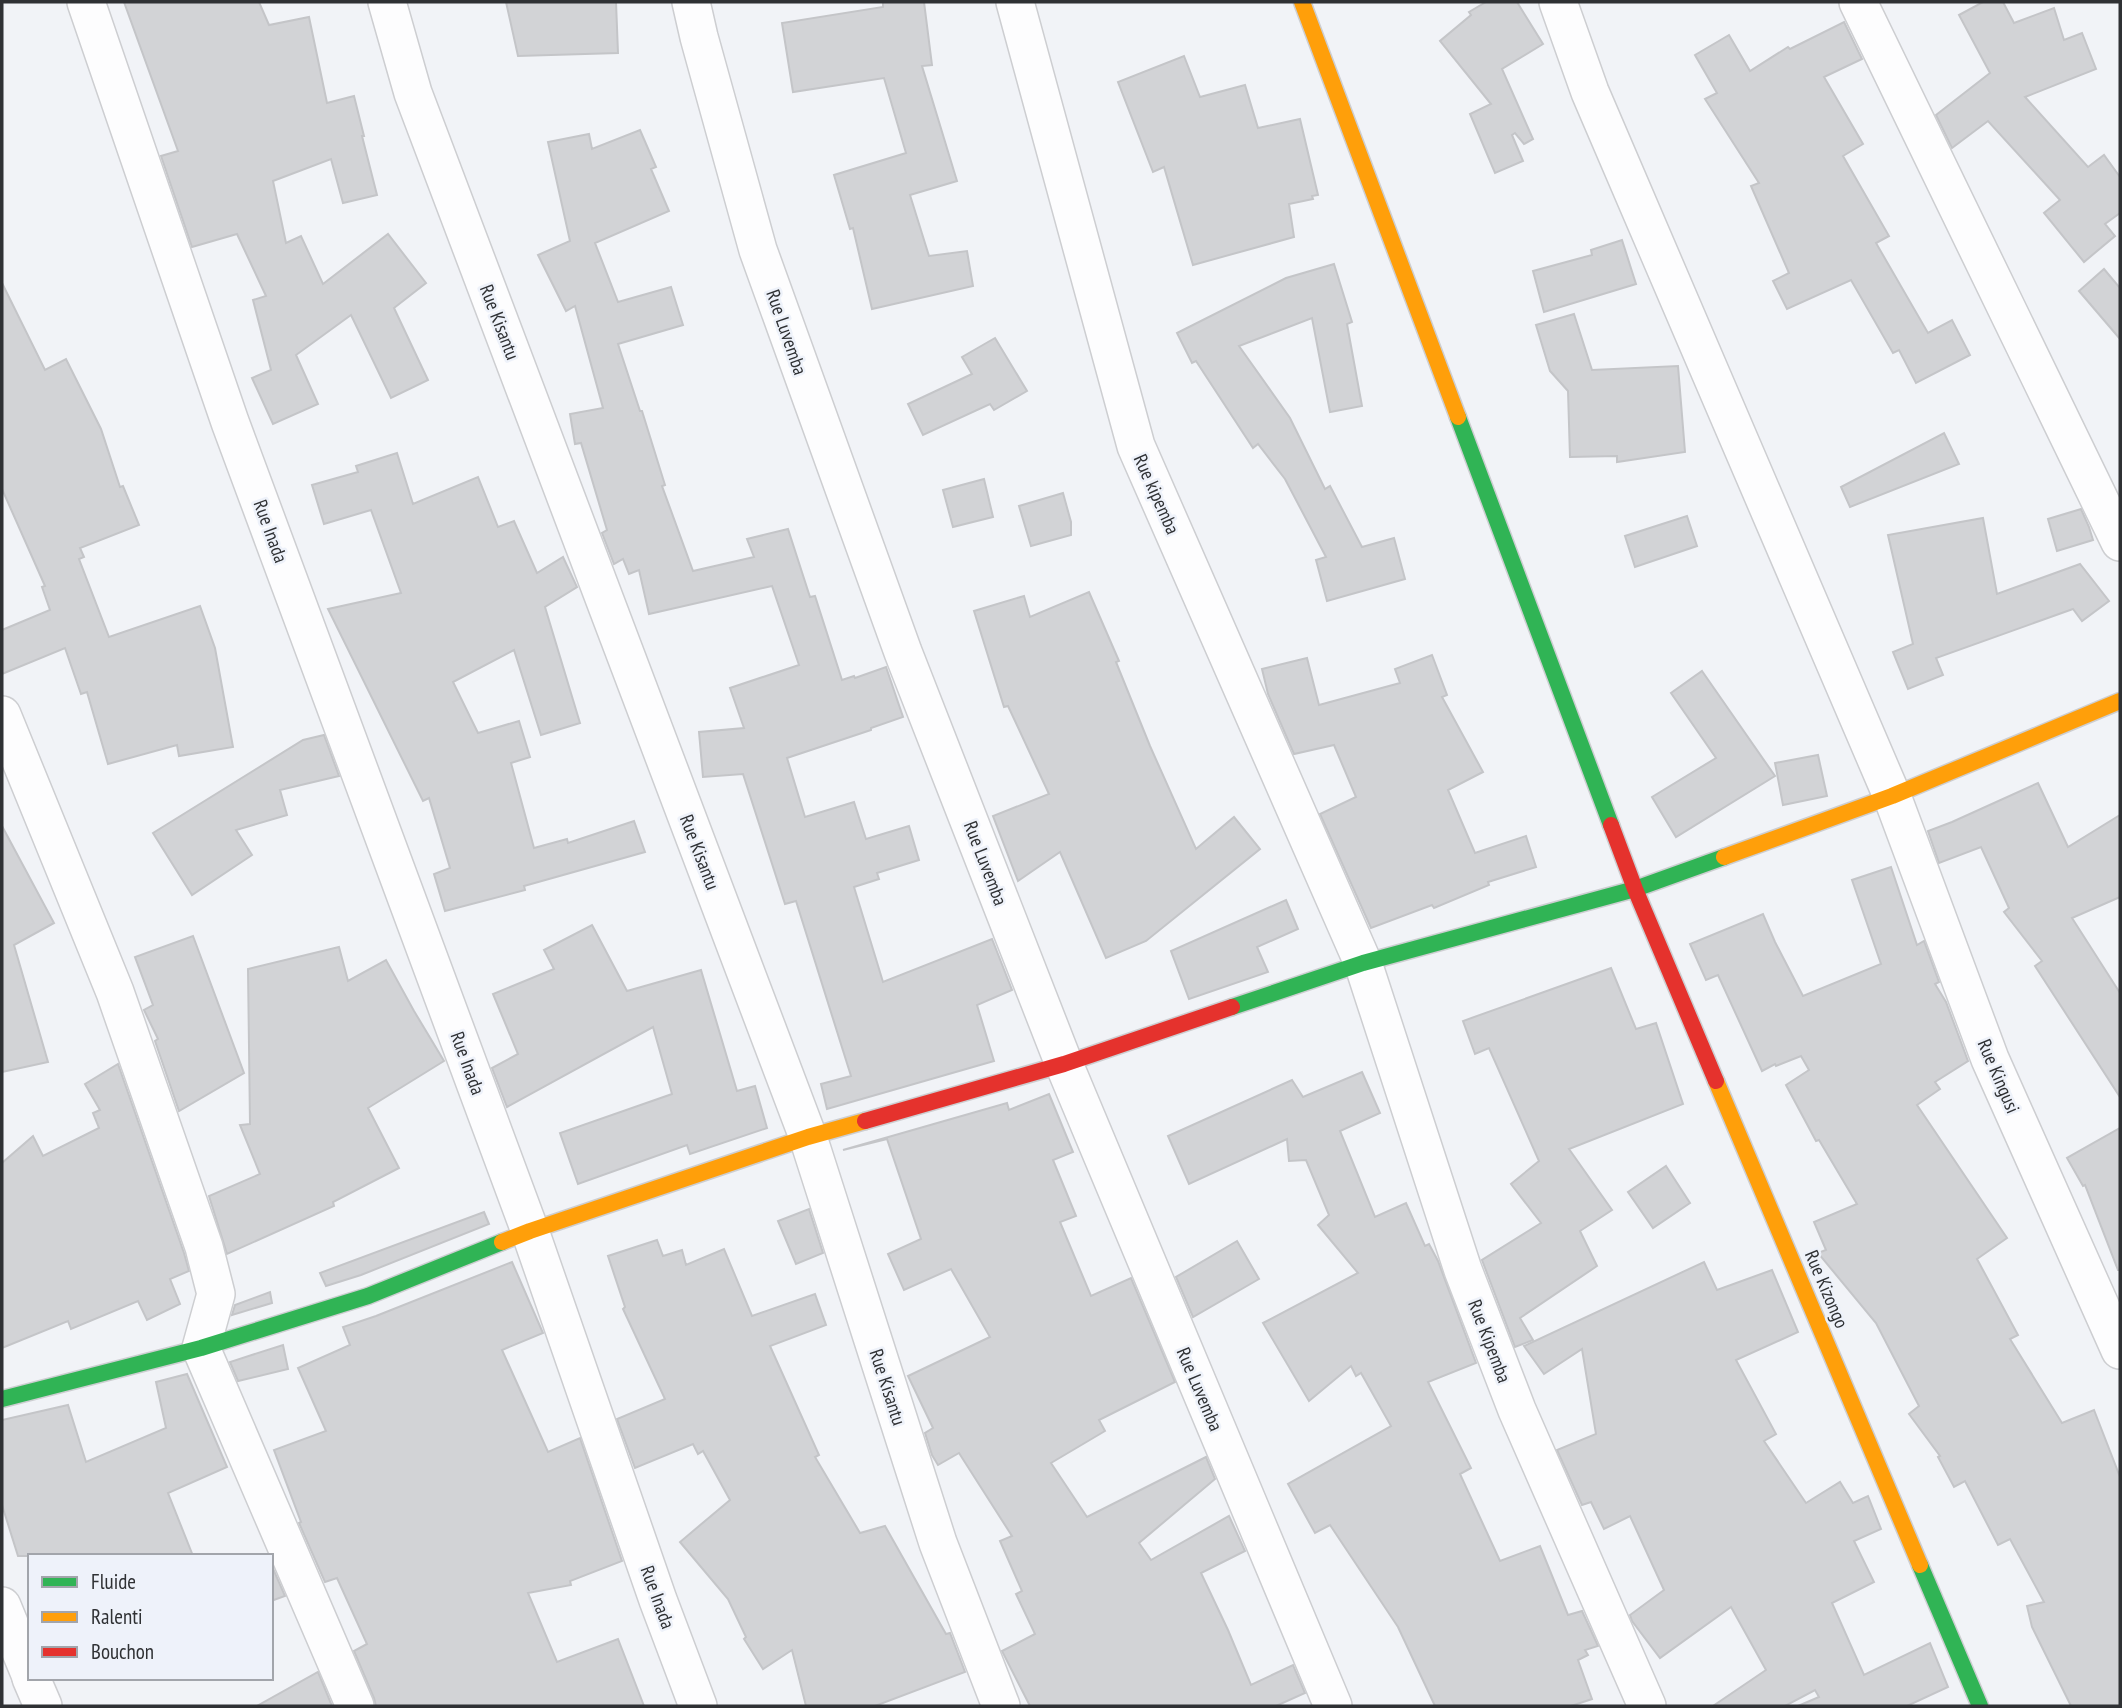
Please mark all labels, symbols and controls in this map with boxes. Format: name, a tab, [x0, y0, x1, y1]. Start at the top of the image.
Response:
street label: Rue Kisantu	[475, 281, 525, 363]
street label: Rue Luvemba	[761, 286, 813, 378]
street label: Rue kipemba	[1129, 450, 1185, 538]
street label: Rue Inada	[249, 496, 293, 566]
street label: Rue Kisantu	[675, 811, 725, 893]
street label: Rue Luvemba	[959, 817, 1013, 909]
street label: Rue Inada	[446, 1028, 490, 1098]
street label: Rue Kingusi	[1973, 1035, 2025, 1117]
street label: Rue Kizongo	[1800, 1246, 1854, 1332]
street label: Rue Kipemba	[1463, 1296, 1517, 1386]
street label: Rue Luvemba	[1172, 1344, 1228, 1434]
street label: Rue Kisantu	[864, 1346, 912, 1428]
legend	[28, 1554, 273, 1680]
street label: Rue Inada	[636, 1562, 680, 1632]
text: Fluide	[91, 1568, 136, 1595]
text: Ralenti	[91, 1603, 143, 1630]
text: Bouchon	[91, 1638, 154, 1665]

